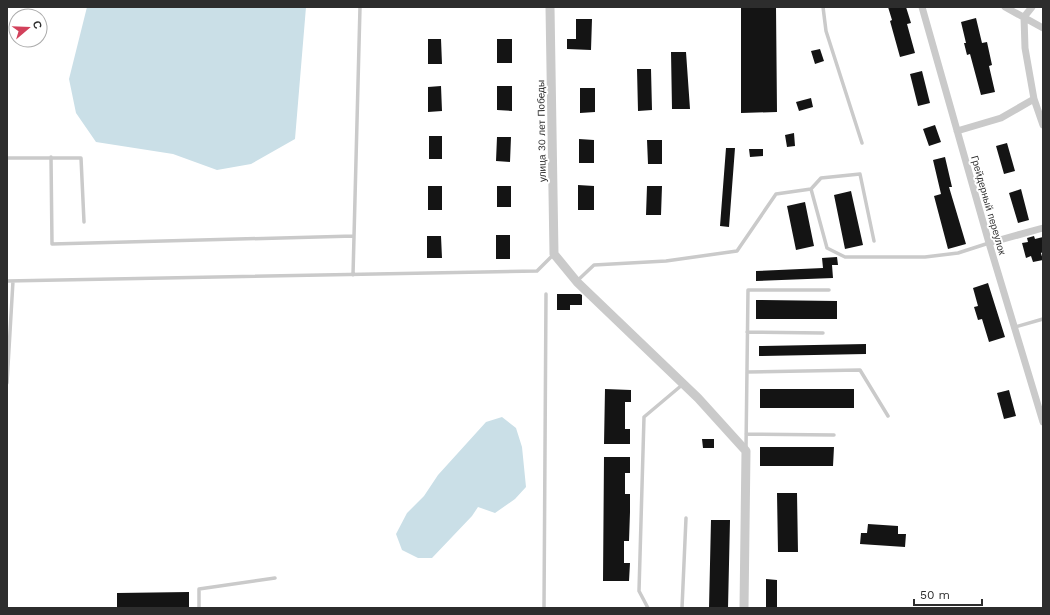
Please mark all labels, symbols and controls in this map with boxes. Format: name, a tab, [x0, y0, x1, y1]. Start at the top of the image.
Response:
north arrow	[8, 8, 48, 48]
text: С	[30, 19, 44, 31]
street label: улица 30 лет Победы	[535, 80, 548, 182]
street label: Грейдерный переулок	[969, 154, 1008, 257]
scale bar	[914, 581, 982, 607]
text: 50 m	[920, 588, 950, 602]

